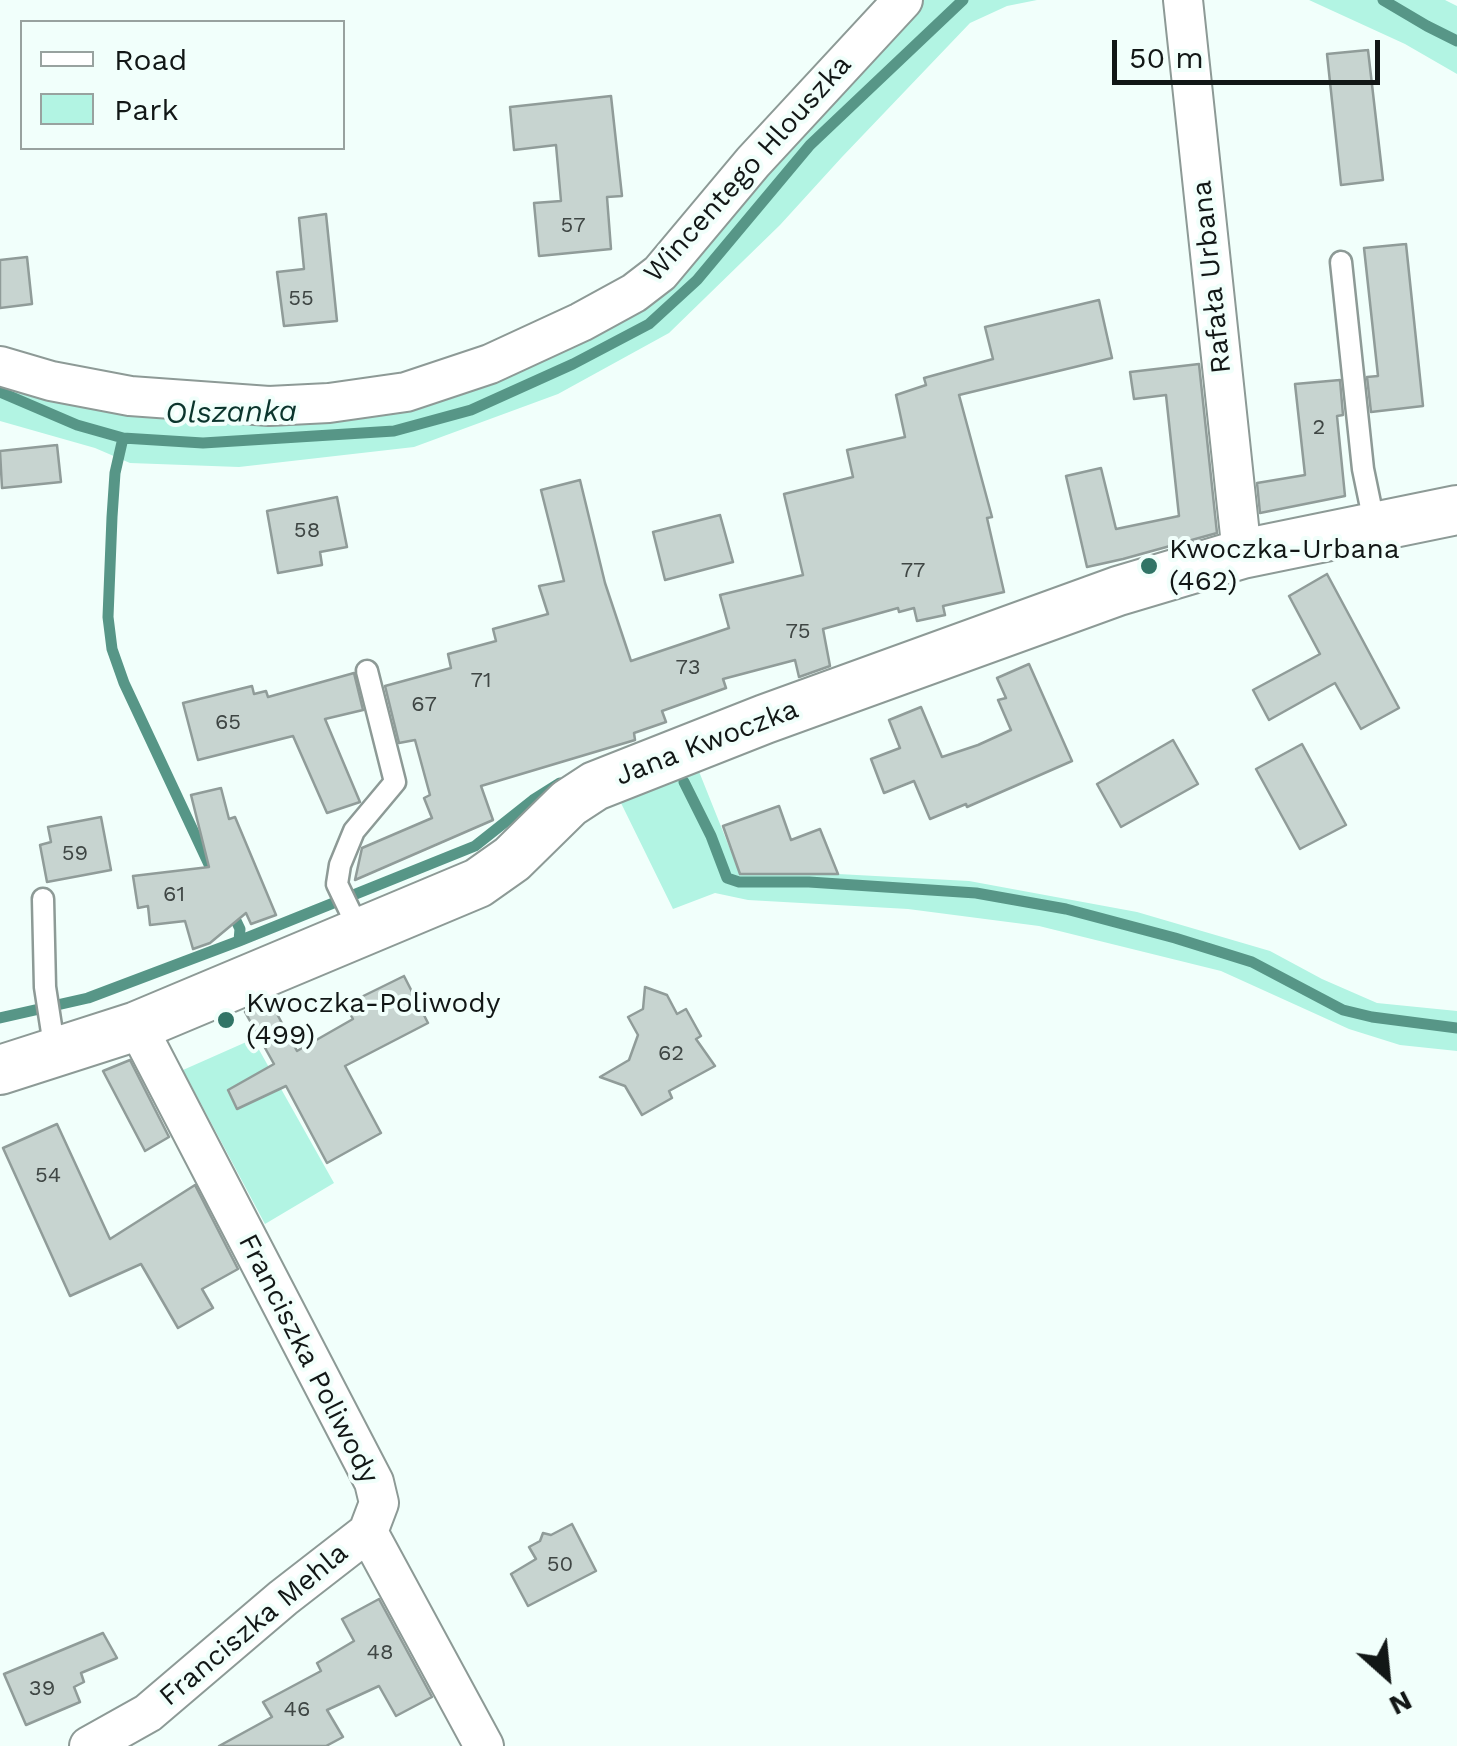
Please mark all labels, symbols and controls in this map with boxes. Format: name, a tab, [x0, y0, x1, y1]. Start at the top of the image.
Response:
legend	[20, 20, 345, 150]
scale bar	[1117, 20, 1384, 82]
text: 50 m	[1129, 40, 1204, 75]
text: Road	[114, 42, 187, 77]
street label: Wincentego Hlouszka	[637, 49, 859, 289]
text: Park	[114, 92, 179, 127]
street label: Rafała Urbana	[1185, 179, 1239, 375]
house number: 57	[560, 213, 586, 239]
house number: 55	[288, 286, 314, 312]
water label: Olszanka	[165, 394, 297, 432]
house number: 2	[1313, 415, 1325, 441]
house number: 58	[294, 518, 320, 544]
place label: Kwoczka-Urbana (462)	[1169, 533, 1400, 599]
marker: Kwoczka-Urbana (462)	[1138, 555, 1160, 577]
house number: 77	[901, 558, 925, 584]
house number: 75	[785, 619, 811, 645]
house number: 73	[675, 655, 701, 681]
house number: 71	[471, 668, 491, 694]
house number: 67	[411, 692, 437, 718]
street label: Jana Kwoczka	[611, 693, 803, 793]
house number: 65	[215, 710, 241, 736]
house number: 59	[62, 841, 88, 867]
house number: 61	[163, 882, 185, 908]
place label: Kwoczka-Poliwody (499)	[246, 987, 500, 1053]
marker: Kwoczka-Poliwody (499)	[215, 1009, 237, 1031]
house number: 62	[658, 1041, 684, 1067]
house number: 54	[35, 1163, 61, 1189]
street label: Franciszka Poliwody	[231, 1229, 385, 1489]
street label: Franciszka Mehla	[153, 1536, 355, 1714]
house number: 50	[547, 1552, 573, 1578]
north arrow	[1337, 1626, 1437, 1726]
house number: 48	[367, 1640, 393, 1666]
house number: 39	[29, 1676, 55, 1702]
text: N	[1384, 1684, 1418, 1723]
house number: 46	[284, 1697, 310, 1723]

